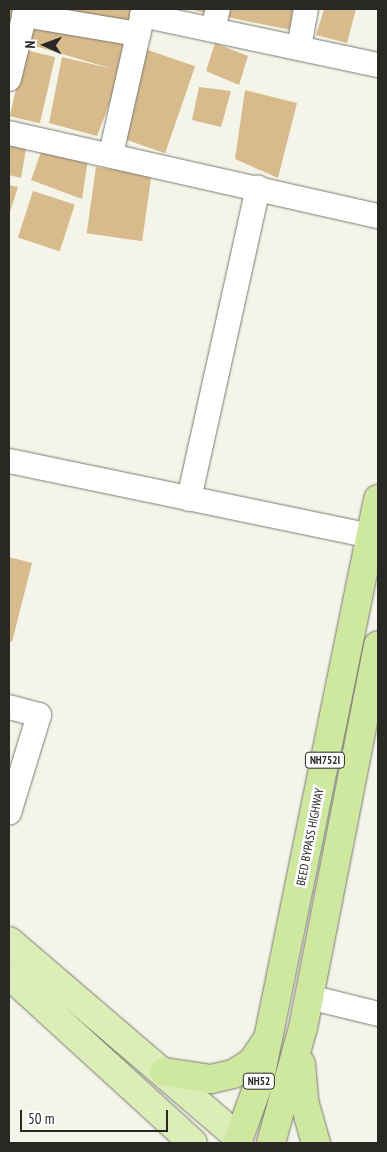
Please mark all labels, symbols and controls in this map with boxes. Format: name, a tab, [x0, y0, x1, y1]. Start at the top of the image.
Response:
north arrow	[20, 20, 70, 70]
text: N	[21, 40, 39, 49]
road number: NH752I	[304, 752, 346, 768]
street label: BEED BYPASS HIGHWAY	[293, 787, 327, 887]
road number: NH52	[243, 1072, 275, 1090]
scale bar	[22, 1100, 170, 1132]
text: 50 m	[28, 1109, 54, 1128]

